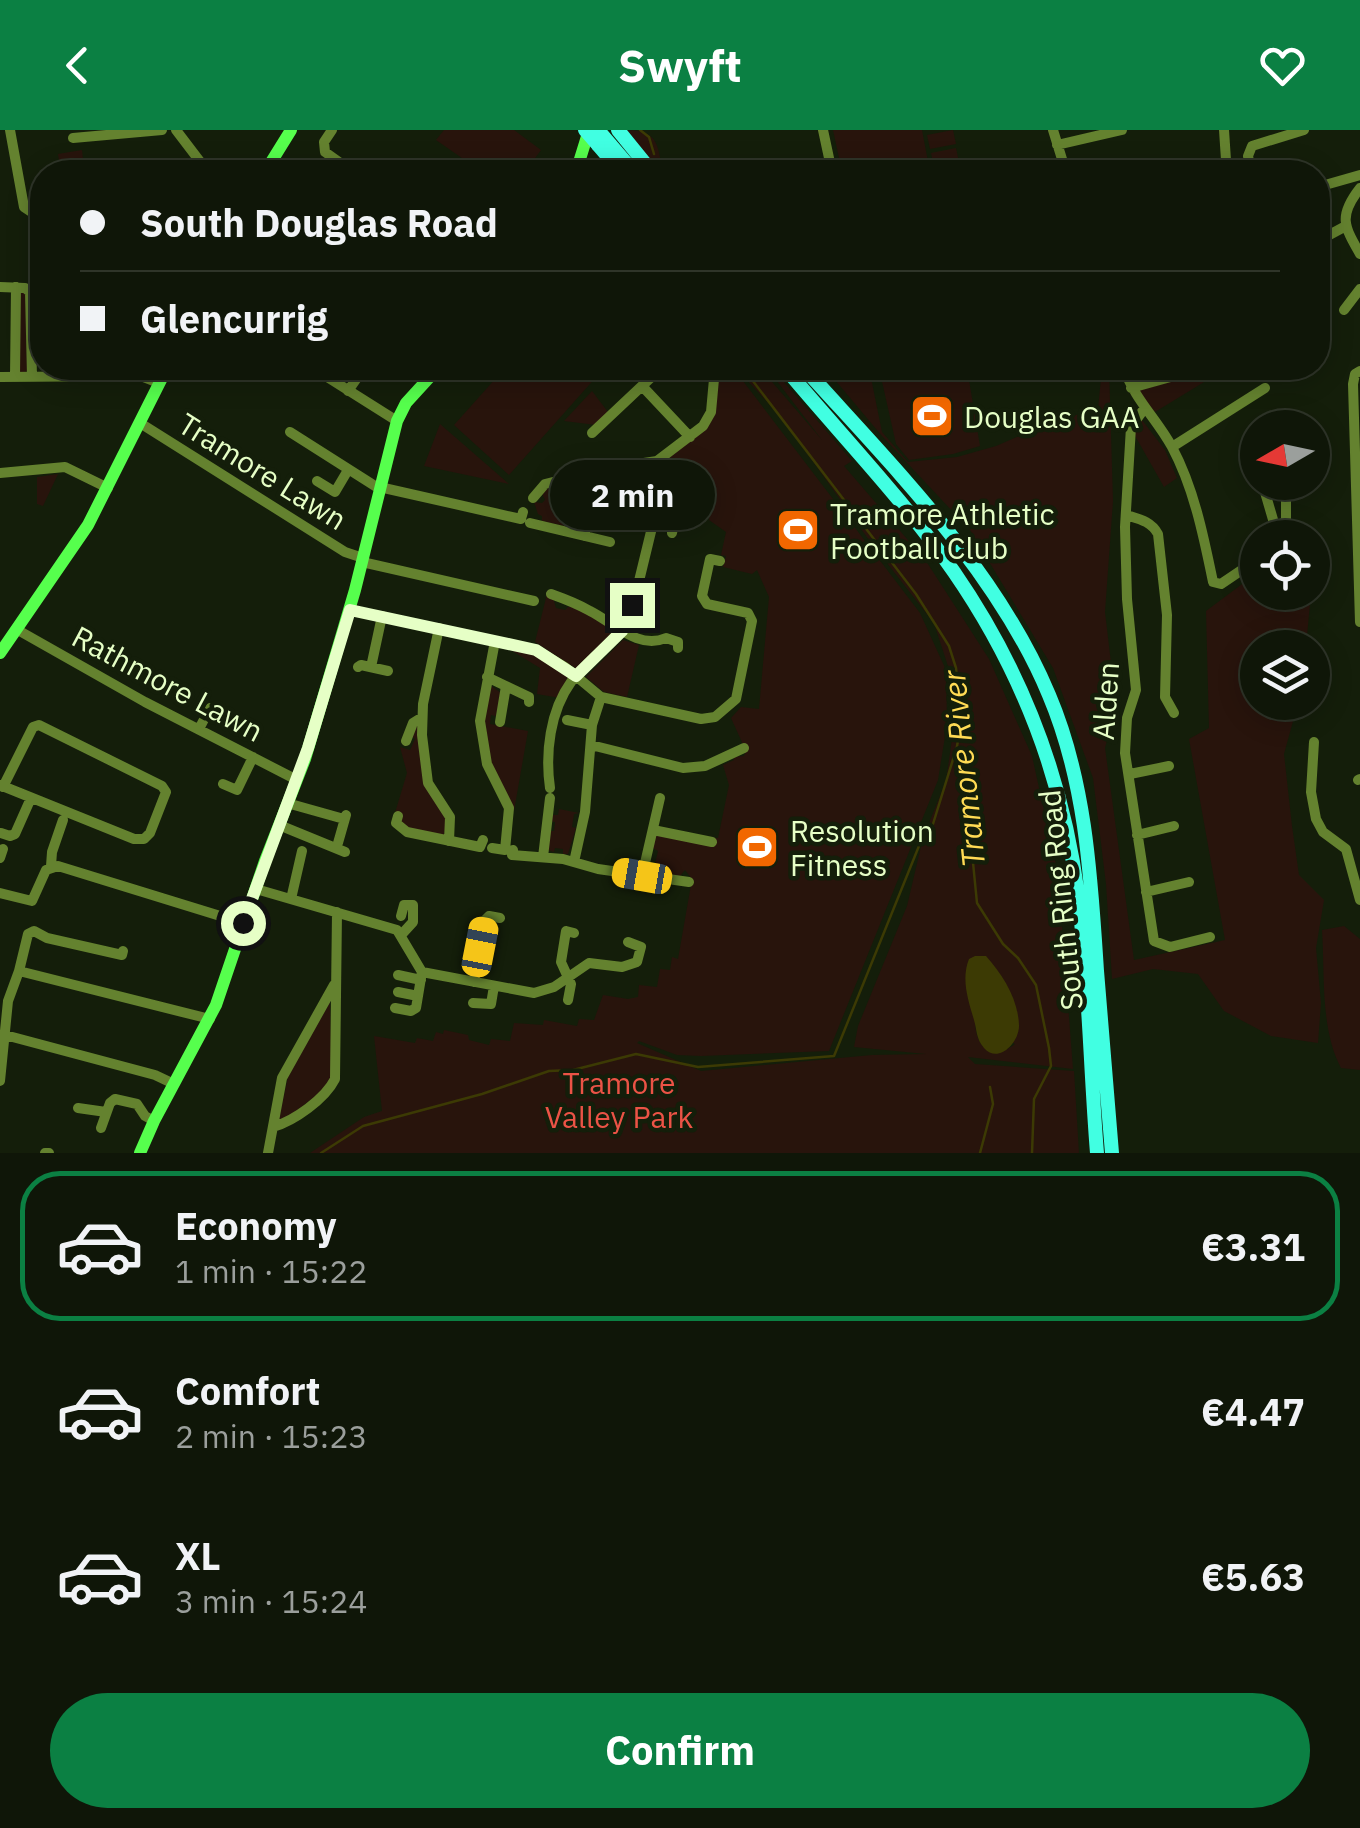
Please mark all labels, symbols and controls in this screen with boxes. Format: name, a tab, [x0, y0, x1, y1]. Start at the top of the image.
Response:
text: Swyft	[618, 36, 742, 94]
icon: back	[50, 38, 105, 93]
icon: heart	[1255, 38, 1310, 93]
text: South Douglas Road	[140, 198, 498, 247]
text: Glencurrig	[140, 294, 328, 343]
sports icon: Douglas GAA	[909, 393, 955, 439]
place label: Douglas GAA	[964, 397, 1139, 436]
street label: Tramore Lawn	[172, 404, 354, 538]
north arrow	[1240, 410, 1330, 500]
map controls	[1240, 410, 1330, 720]
callout: 2 min	[550, 460, 714, 530]
text: 2 min	[591, 474, 674, 516]
place label: Tramore Athletic Football Club	[830, 494, 1055, 567]
sports icon: Tramore Athletic Football Club	[775, 507, 821, 553]
button: locate	[1240, 520, 1330, 610]
route end	[610, 583, 655, 628]
street label: Rathmore Lawn	[66, 616, 270, 750]
button: layers	[1240, 630, 1330, 720]
street label: Alden	[1083, 661, 1127, 741]
water label: Tramore River	[932, 667, 994, 870]
street label: South Ring Road	[1029, 788, 1091, 1012]
place label: Resolution Fitness	[790, 811, 934, 884]
sports icon: Resolution Fitness	[734, 824, 780, 870]
car	[610, 856, 674, 896]
route start	[221, 901, 266, 946]
car	[460, 915, 500, 979]
park label: Tramore Valley Park	[545, 1063, 694, 1136]
icon: car	[55, 1201, 145, 1291]
text: Economy	[175, 1201, 337, 1250]
text: €3.31	[1201, 1222, 1305, 1271]
text: 1 min · 15:22	[175, 1250, 368, 1292]
icon: car	[55, 1366, 145, 1456]
text: Comfort	[175, 1366, 320, 1415]
text: €4.47	[1201, 1387, 1305, 1436]
text: 2 min · 15:23	[175, 1415, 368, 1457]
icon: car	[55, 1531, 145, 1621]
text: XL	[175, 1531, 221, 1580]
text: €5.63	[1201, 1552, 1305, 1601]
text: 3 min · 15:24	[175, 1580, 368, 1622]
button: Confirm	[50, 1693, 1310, 1808]

